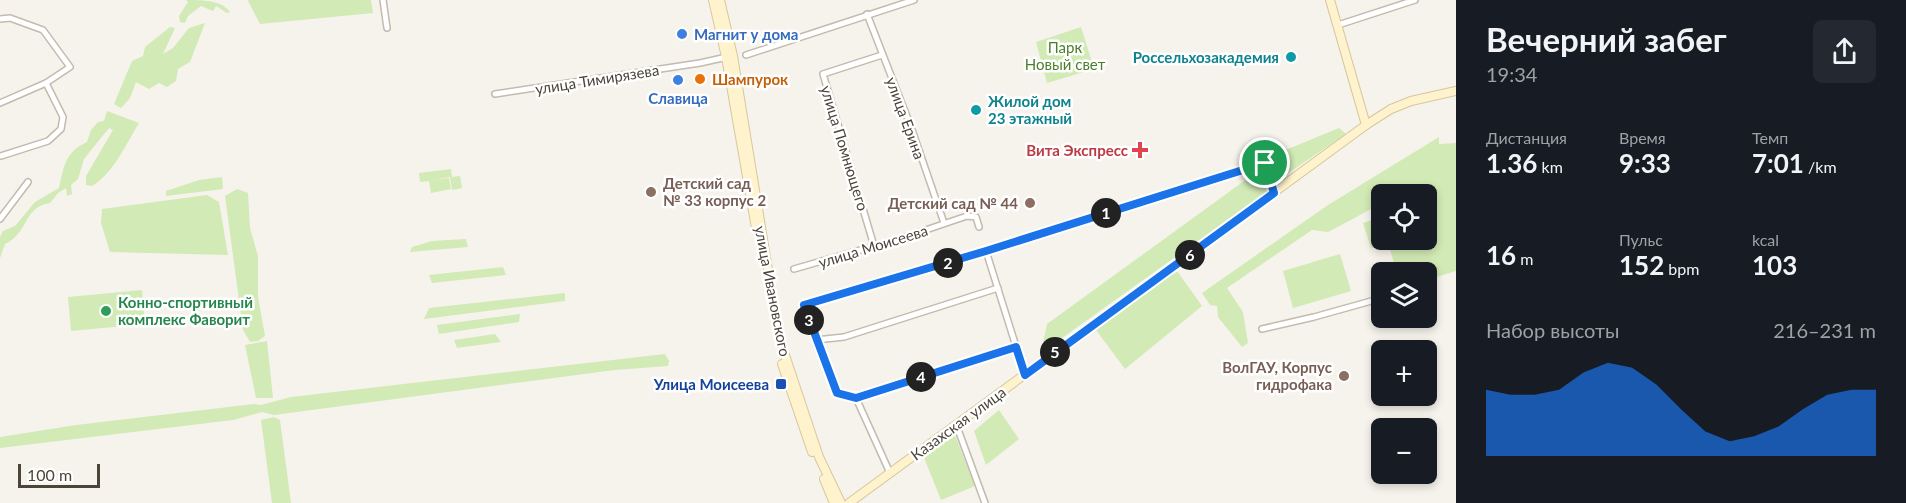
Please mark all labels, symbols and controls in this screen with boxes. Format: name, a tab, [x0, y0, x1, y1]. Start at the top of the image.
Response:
text: Вечерний забег	[1486, 19, 1727, 59]
button: share	[1813, 20, 1876, 83]
place label: Магнит у дома	[694, 25, 798, 43]
marker: Магнит у дома	[675, 27, 689, 41]
park label: Парк Новый свет	[1025, 38, 1106, 73]
place label: Россельхозакадемия	[1133, 48, 1279, 66]
marker: Россельхозакадемия	[1284, 50, 1298, 64]
street label: улица Тимирязева	[534, 60, 660, 98]
text: 19:34	[1486, 62, 1537, 86]
place label: Шампурок	[712, 70, 789, 88]
marker: Шампурок	[693, 72, 707, 86]
marker: Славица	[671, 73, 685, 87]
street label: улица Ерина	[883, 74, 929, 162]
street label: улица Помнющего	[817, 83, 873, 213]
place label: Славица	[648, 89, 708, 107]
place label: Жилой дом 23 этажный	[988, 92, 1072, 127]
marker: Жилой дом 23 этажный	[969, 103, 983, 117]
text: Дистанция	[1486, 128, 1567, 147]
text: Время	[1619, 128, 1666, 147]
text: Темп	[1752, 128, 1788, 147]
pin	[1239, 137, 1290, 188]
place label: Вита Экспресс	[1026, 141, 1128, 159]
marker: Вита Экспресс	[1133, 143, 1147, 157]
icon: arrive	[1248, 146, 1281, 179]
text: 1.36	[1486, 147, 1537, 179]
text: 9:33	[1619, 147, 1671, 179]
text: 7:01	[1752, 147, 1804, 179]
text: km	[1537, 157, 1563, 176]
text: /km	[1804, 157, 1837, 176]
place label: Детский сад № 33 корпус 2	[663, 174, 766, 209]
map controls	[1371, 184, 1437, 484]
button: locate	[1371, 184, 1437, 250]
marker: Детский сад № 33 корпус 2	[644, 185, 658, 199]
place label: Детский сад № 44	[888, 194, 1018, 212]
marker: Детский сад № 44	[1023, 196, 1037, 210]
pin: 1	[1091, 198, 1121, 228]
text: 1	[1101, 203, 1111, 222]
street label: улица Моисеева	[816, 221, 930, 271]
street label: улица Ивановского	[751, 224, 795, 358]
text: Пульс	[1619, 230, 1663, 249]
text: kcal	[1752, 230, 1779, 249]
text: 16	[1486, 239, 1516, 271]
pin: 6	[1175, 240, 1205, 270]
text: 6	[1185, 245, 1195, 264]
pin: 2	[933, 248, 963, 278]
text: m	[1516, 249, 1533, 268]
text: 152	[1619, 249, 1664, 281]
text: 103	[1752, 249, 1797, 281]
text: 2	[943, 253, 953, 272]
text: bpm	[1664, 259, 1699, 278]
button: layers	[1371, 262, 1437, 328]
place label: Конно-спортивный комплекс Фаворит	[118, 293, 253, 328]
marker: Конно-спортивный комплекс Фаворит	[99, 304, 113, 318]
pin: 3	[794, 305, 824, 335]
text: 3	[804, 310, 814, 329]
text: Набор высоты	[1486, 318, 1619, 342]
text: 216–231 m	[1773, 318, 1876, 342]
pin: 5	[1040, 337, 1070, 367]
button: +	[1371, 340, 1437, 406]
text: 5	[1050, 342, 1060, 361]
place label: ВолГАУ, Корпус гидрофака	[1222, 358, 1332, 393]
pin: 4	[906, 362, 936, 392]
text: 4	[916, 367, 926, 386]
marker: ВолГАУ, Корпус гидрофака	[1337, 369, 1351, 383]
place label: Улица Моисеева	[653, 375, 769, 393]
marker: Улица Моисеева	[774, 377, 788, 391]
street label: Казахская улица	[907, 382, 1009, 464]
button: −	[1371, 418, 1437, 484]
scale bar	[18, 461, 100, 488]
text: 100 m	[27, 465, 72, 484]

